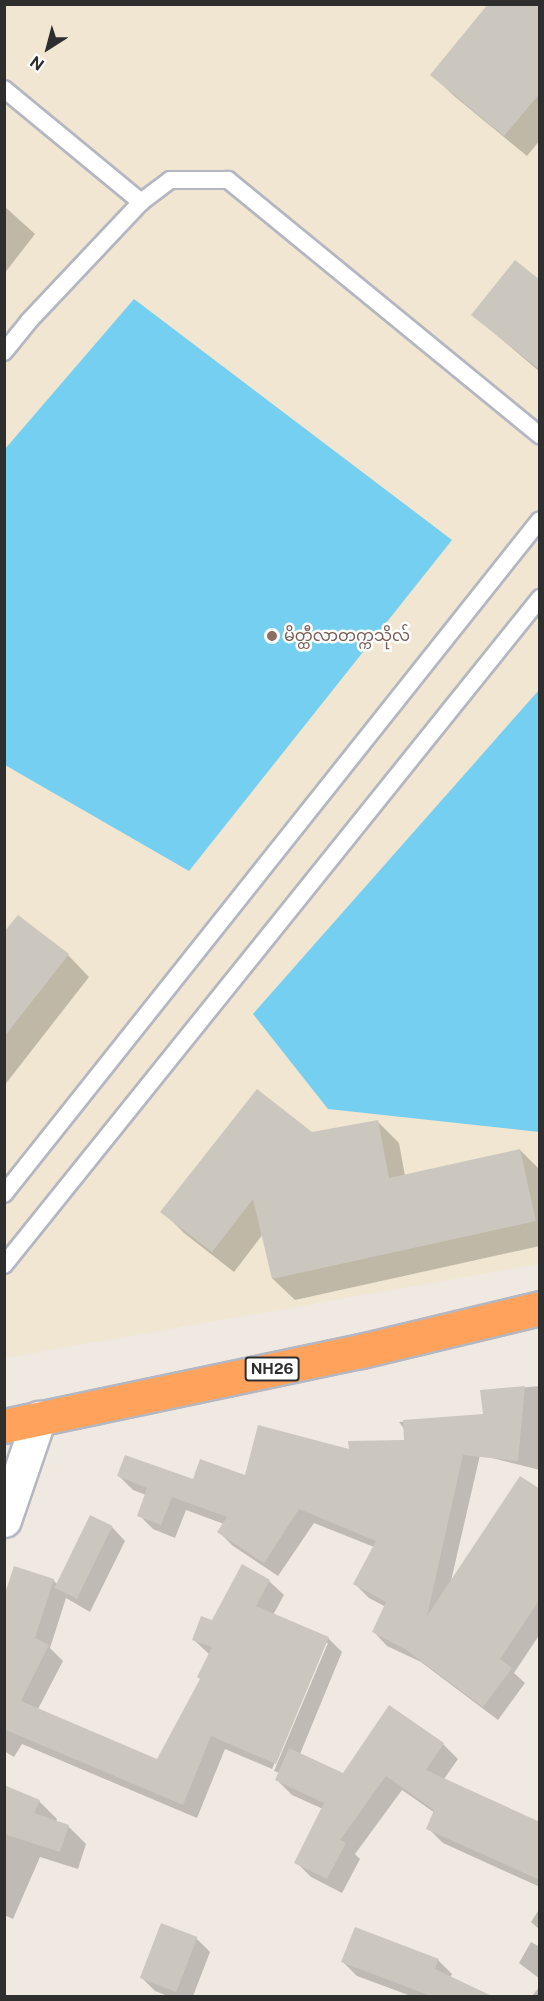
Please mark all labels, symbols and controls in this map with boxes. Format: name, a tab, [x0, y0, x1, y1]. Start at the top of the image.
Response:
north arrow	[18, 18, 78, 78]
text: N	[26, 52, 48, 74]
place label: မိတ္ထီလာတက္ကသိုလ်	[284, 626, 410, 646]
marker: မိတ္ထီလာတက္ကသိုလ်	[265, 629, 279, 643]
road number: NH26	[244, 1357, 300, 1381]

